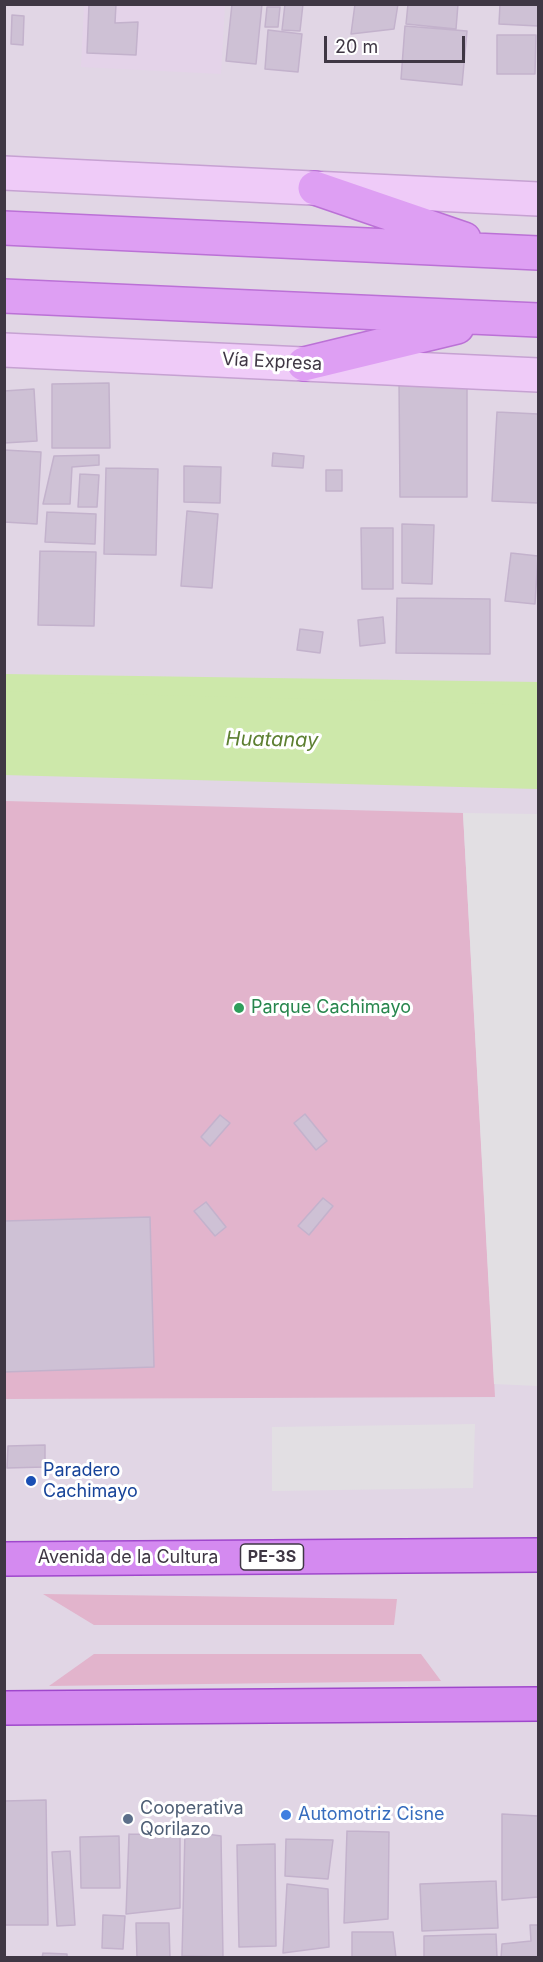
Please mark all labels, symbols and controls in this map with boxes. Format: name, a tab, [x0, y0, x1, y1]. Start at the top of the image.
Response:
scale bar	[327, 24, 468, 62]
text: 20 m	[335, 36, 378, 57]
street label: Vía Expresa	[221, 349, 323, 375]
water label: Huatanay	[225, 727, 319, 753]
place label: Parque Cachimayo	[251, 997, 411, 1019]
marker: Parque Cachimayo	[232, 1001, 246, 1015]
place label: Paradero Cachimayo	[43, 1460, 138, 1502]
marker: Paradero Cachimayo	[24, 1474, 38, 1488]
road number: PE-3S	[240, 1544, 304, 1570]
street label: Avenida de la Cultura	[38, 1547, 218, 1569]
place label: Cooperativa Qorilazo	[140, 1798, 244, 1840]
place label: Automotriz Cisne	[298, 1804, 445, 1826]
marker: Automotriz Cisne	[279, 1808, 293, 1822]
marker: Cooperativa Qorilazo	[121, 1812, 135, 1826]

